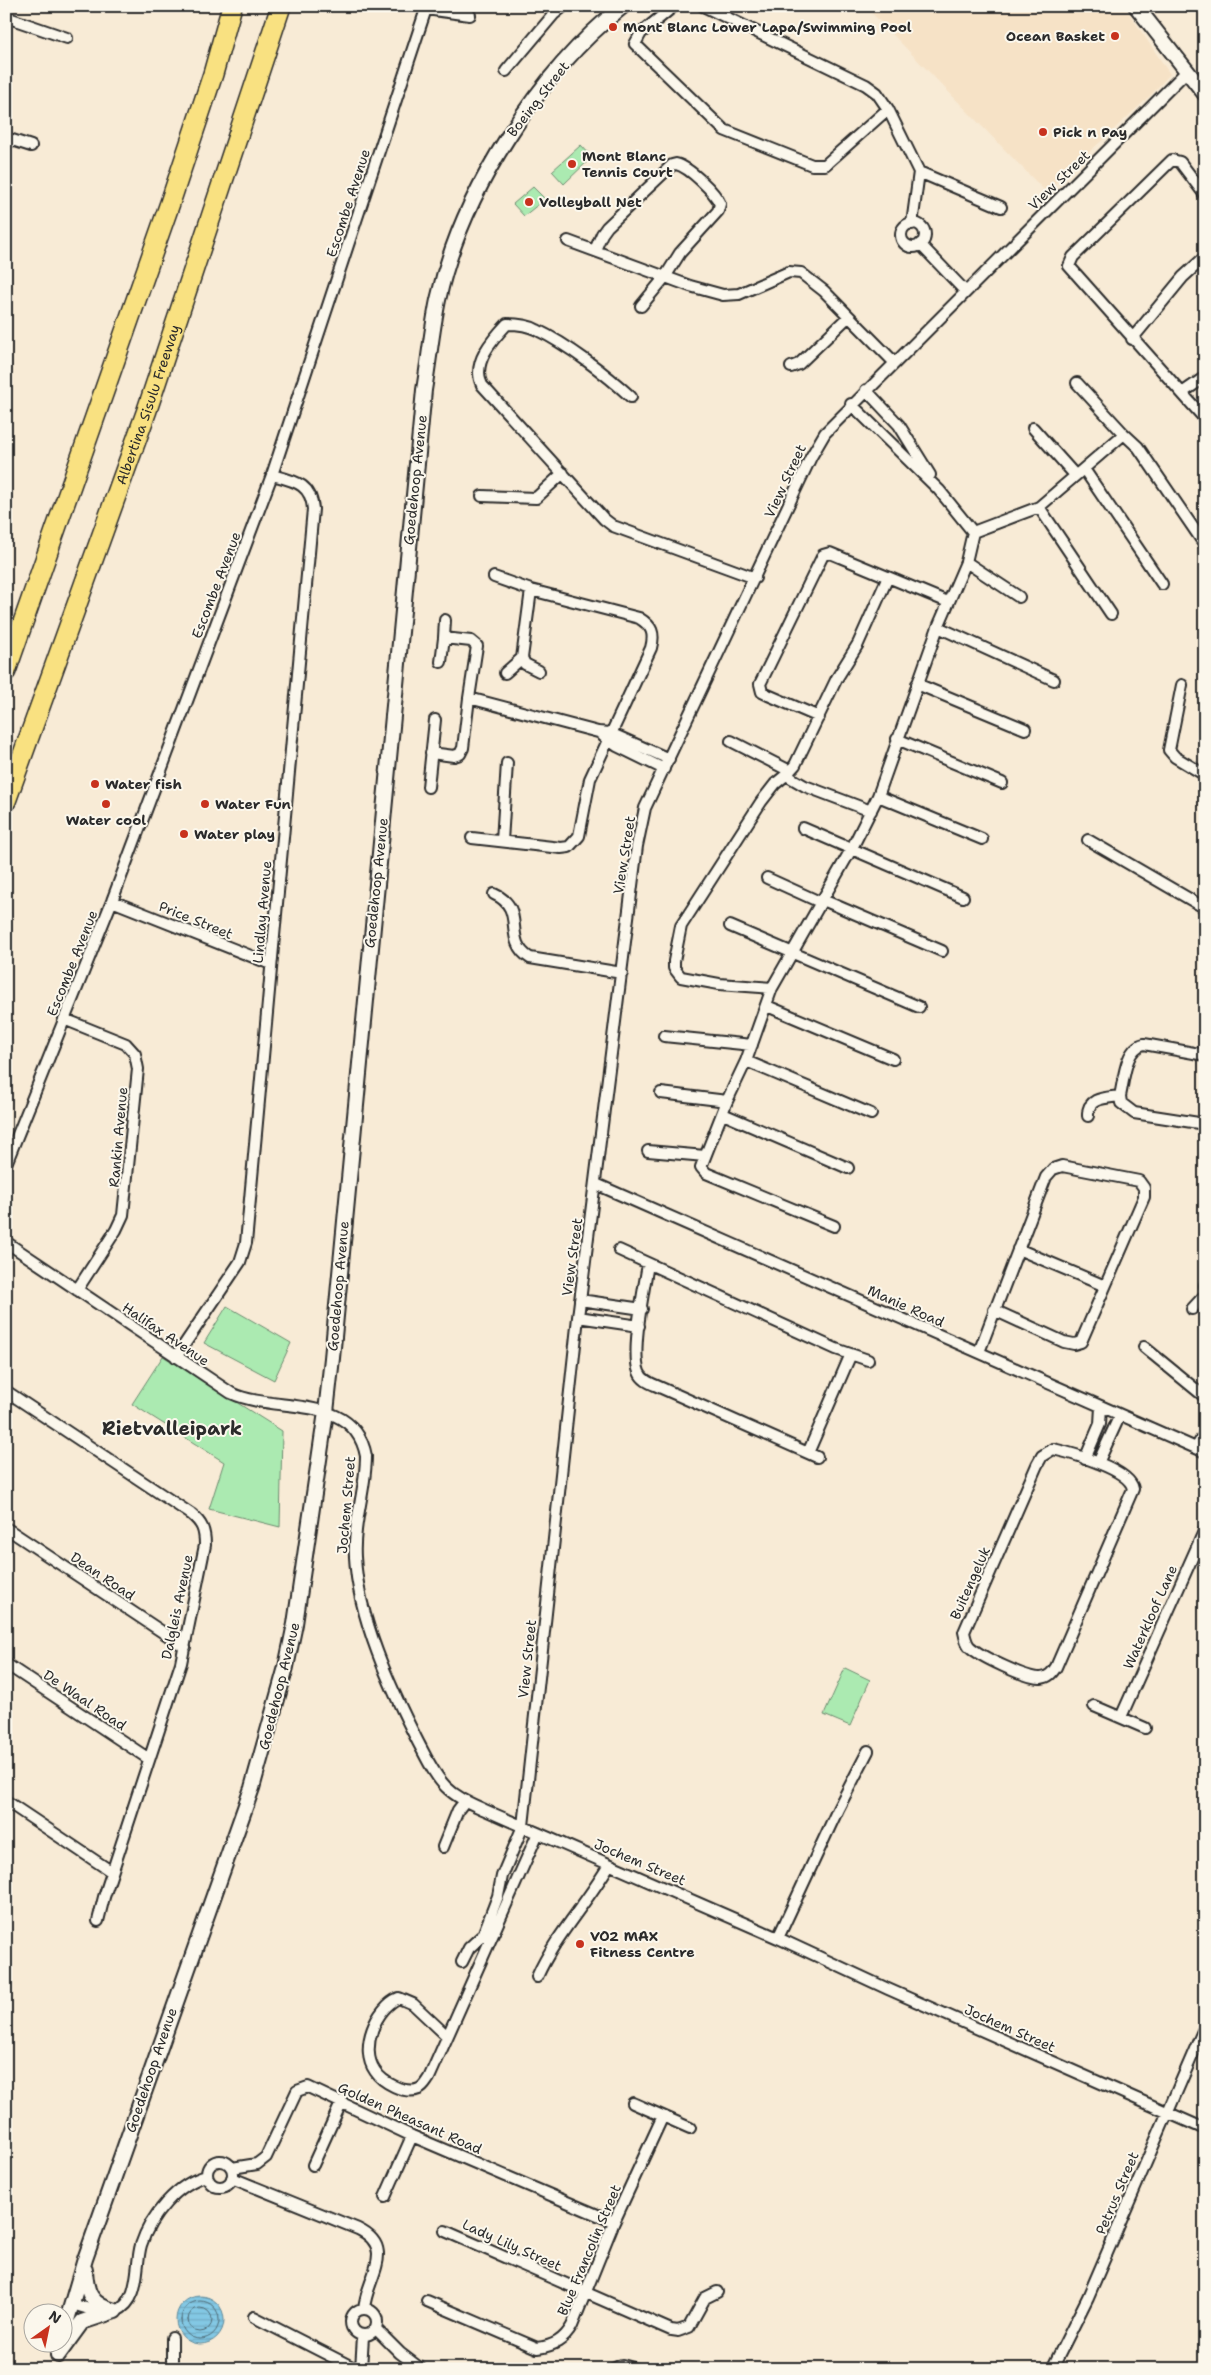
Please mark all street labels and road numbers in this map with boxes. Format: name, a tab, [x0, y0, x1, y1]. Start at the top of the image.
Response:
street label: Boeing Street	[503, 58, 573, 140]
street label: View Street	[1024, 146, 1094, 214]
street label: Escombe Avenue	[322, 147, 374, 259]
street label: Albertina Sisulu Freeway	[112, 322, 184, 487]
street label: Goedehoop Avenue	[399, 414, 431, 546]
street label: View Street	[760, 441, 810, 521]
street label: Escombe Avenue	[187, 529, 245, 641]
street label: View Street	[609, 815, 639, 895]
street label: Goedehoop Avenue	[360, 817, 392, 949]
street label: Lindlay Avenue	[249, 860, 275, 964]
street label: Price Street	[156, 897, 236, 943]
street label: Escombe Avenue	[43, 907, 101, 1019]
street label: Rankin Avenue	[105, 1086, 131, 1188]
street label: View Street	[558, 1217, 586, 1297]
street label: Goedehoop Avenue	[323, 1220, 353, 1352]
street label: Manie Road	[865, 1281, 947, 1331]
street label: Halifax Avenue	[119, 1298, 213, 1370]
street label: Jochem Street	[333, 1455, 359, 1555]
street label: Buitengeluk	[946, 1544, 994, 1622]
street label: Dean Road	[67, 1548, 139, 1604]
street label: Dalgleis Avenue	[157, 1553, 197, 1661]
street label: Waterkloof Lane	[1119, 1562, 1181, 1672]
street label: View Street	[514, 1619, 540, 1699]
street label: Goedehoop Avenue	[254, 1620, 304, 1752]
street label: De Waal Road	[40, 1666, 130, 1734]
street label: Jochem Street	[591, 1835, 689, 1889]
street label: Jochem Street	[962, 2000, 1058, 2056]
street label: Goedehoop Avenue	[121, 2005, 181, 2135]
street label: Golden Pheasant Road	[335, 2078, 485, 2158]
street label: Petrus Street	[1091, 2149, 1143, 2237]
street label: Blue Francolin Street	[553, 2182, 625, 2318]
street label: Lady Lily Street	[460, 2215, 564, 2275]

